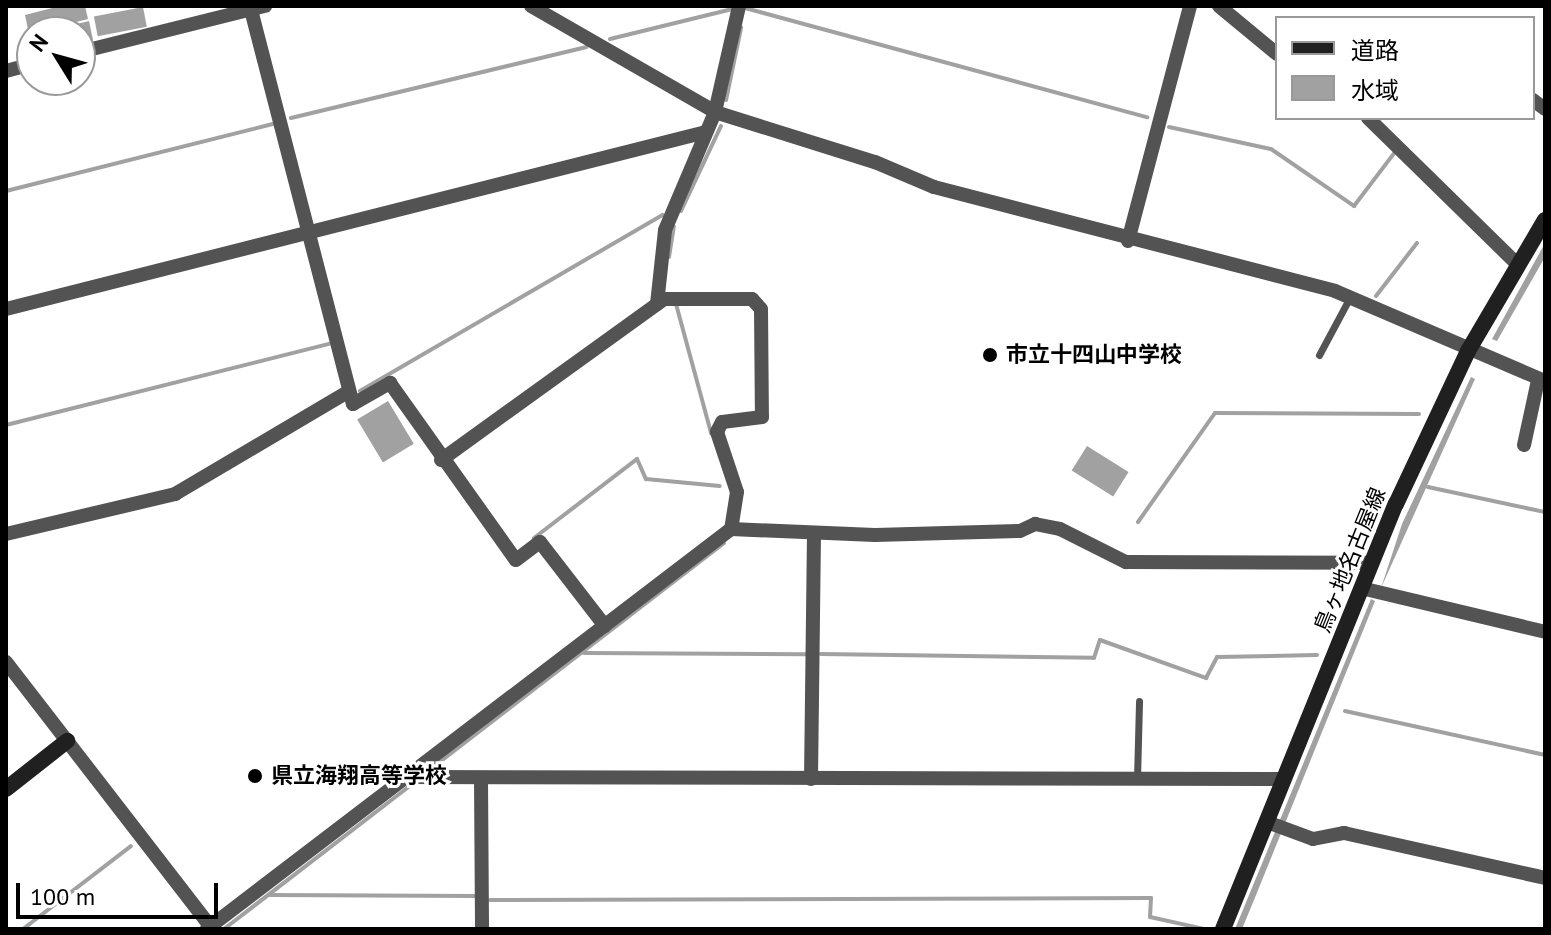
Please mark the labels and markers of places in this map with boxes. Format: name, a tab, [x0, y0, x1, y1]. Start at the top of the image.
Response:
place label: 市立十四山中学校	[1006, 342, 1182, 368]
marker: 市立十四山中学校	[981, 346, 999, 364]
place label: 県立海翔高等学校	[271, 763, 447, 789]
marker: 県立海翔高等学校	[246, 767, 264, 785]

